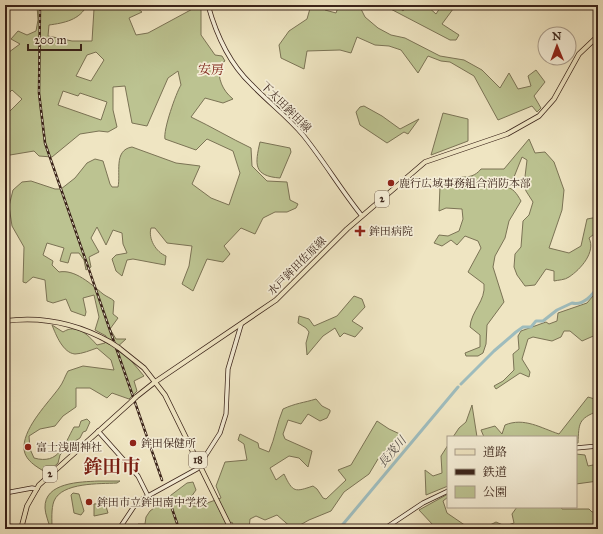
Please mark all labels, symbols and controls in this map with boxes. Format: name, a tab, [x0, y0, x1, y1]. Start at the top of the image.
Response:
scale bar	[28, 26, 81, 52]
north arrow	[537, 26, 577, 66]
text: N	[552, 30, 562, 43]
text: 200 m	[34, 33, 67, 47]
district label: 安房	[198, 62, 224, 78]
street label: 下太田鉾田線	[258, 79, 314, 135]
place label: 鹿行広域事務組合消防本部	[399, 177, 531, 190]
marker: 鹿行広域事務組合消防本部	[386, 178, 396, 188]
road number: 2	[375, 191, 389, 207]
marker: 鉾田病院	[354, 225, 366, 237]
place label: 鉾田病院	[369, 225, 413, 238]
street label: 水戸鉾田佐原線	[265, 234, 329, 298]
water label: 長茂川	[375, 432, 410, 470]
legend	[447, 436, 577, 508]
place label: 鉾田保健所	[141, 437, 196, 450]
marker: 鉾田保健所	[128, 438, 138, 448]
place label: 富士浅間神社	[36, 441, 102, 454]
marker: 富士浅間神社	[23, 442, 33, 452]
text: 道路	[483, 445, 507, 459]
road number: 18	[189, 452, 207, 468]
district label: 鉾田市	[83, 455, 141, 478]
text: 鉄道	[482, 465, 507, 479]
road number: 2	[43, 466, 57, 482]
text: 公園	[483, 485, 507, 499]
place label: 鉾田市立鉾田南中学校	[97, 496, 207, 509]
marker: 鉾田市立鉾田南中学校	[84, 497, 94, 507]

